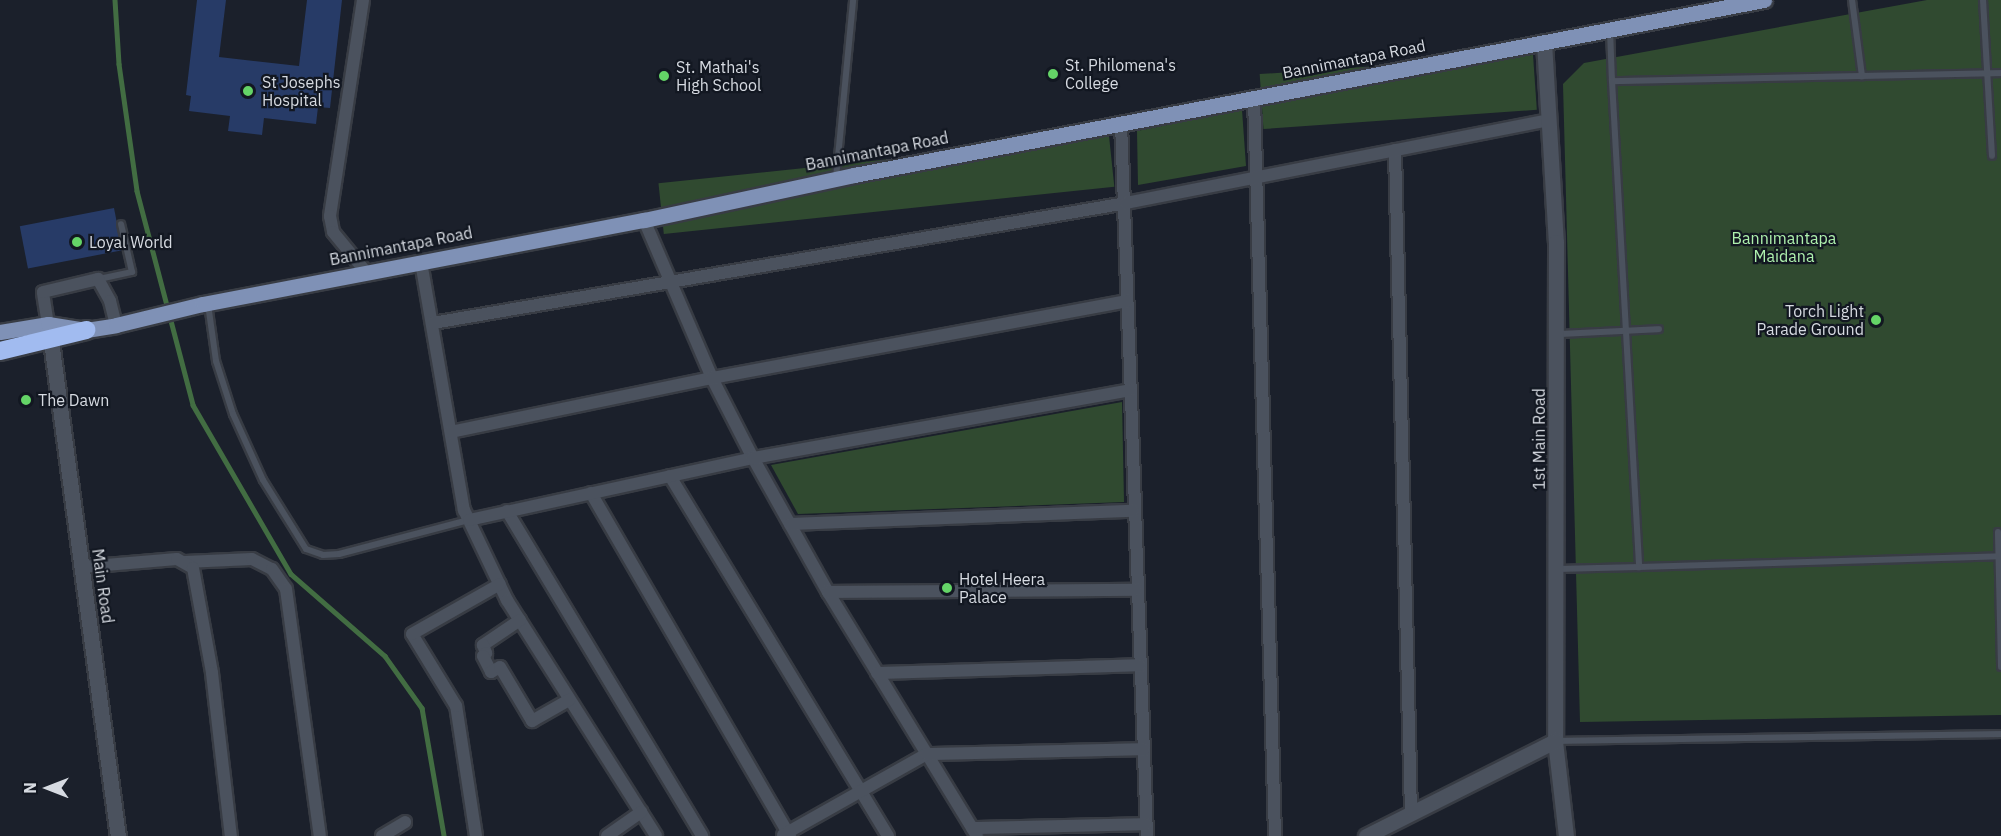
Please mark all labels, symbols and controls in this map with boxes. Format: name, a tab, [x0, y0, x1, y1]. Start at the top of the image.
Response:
street label: Bannimantapa Road	[1281, 36, 1427, 82]
place label: St. Philomena's College	[1065, 55, 1176, 93]
place label: St. Mathai's High School	[676, 57, 761, 95]
marker: St. Philomena's College	[1046, 67, 1060, 81]
marker: St. Mathai's High School	[657, 69, 671, 83]
place label: St Josephs Hospital	[262, 72, 341, 110]
marker: St Josephs Hospital	[239, 82, 257, 100]
street label: Bannimantapa Road	[804, 128, 950, 174]
street label: Bannimantapa Road	[328, 223, 474, 269]
park label: Bannimantapa Maidana	[1732, 228, 1836, 266]
place label: Loyal World	[89, 232, 173, 252]
marker: Loyal World	[70, 235, 84, 249]
place label: Torch Light Parade Ground	[1756, 301, 1864, 339]
marker: Torch Light Parade Ground	[1869, 313, 1883, 327]
street label: 1st Main Road	[1529, 388, 1549, 490]
place label: The Dawn	[38, 390, 109, 410]
marker: The Dawn	[19, 393, 33, 407]
street label: Main Road	[88, 547, 118, 625]
place label: Hotel Heera Palace	[959, 569, 1045, 607]
marker: Hotel Heera Palace	[940, 581, 954, 595]
north arrow	[18, 758, 78, 818]
text: N	[20, 782, 40, 794]

